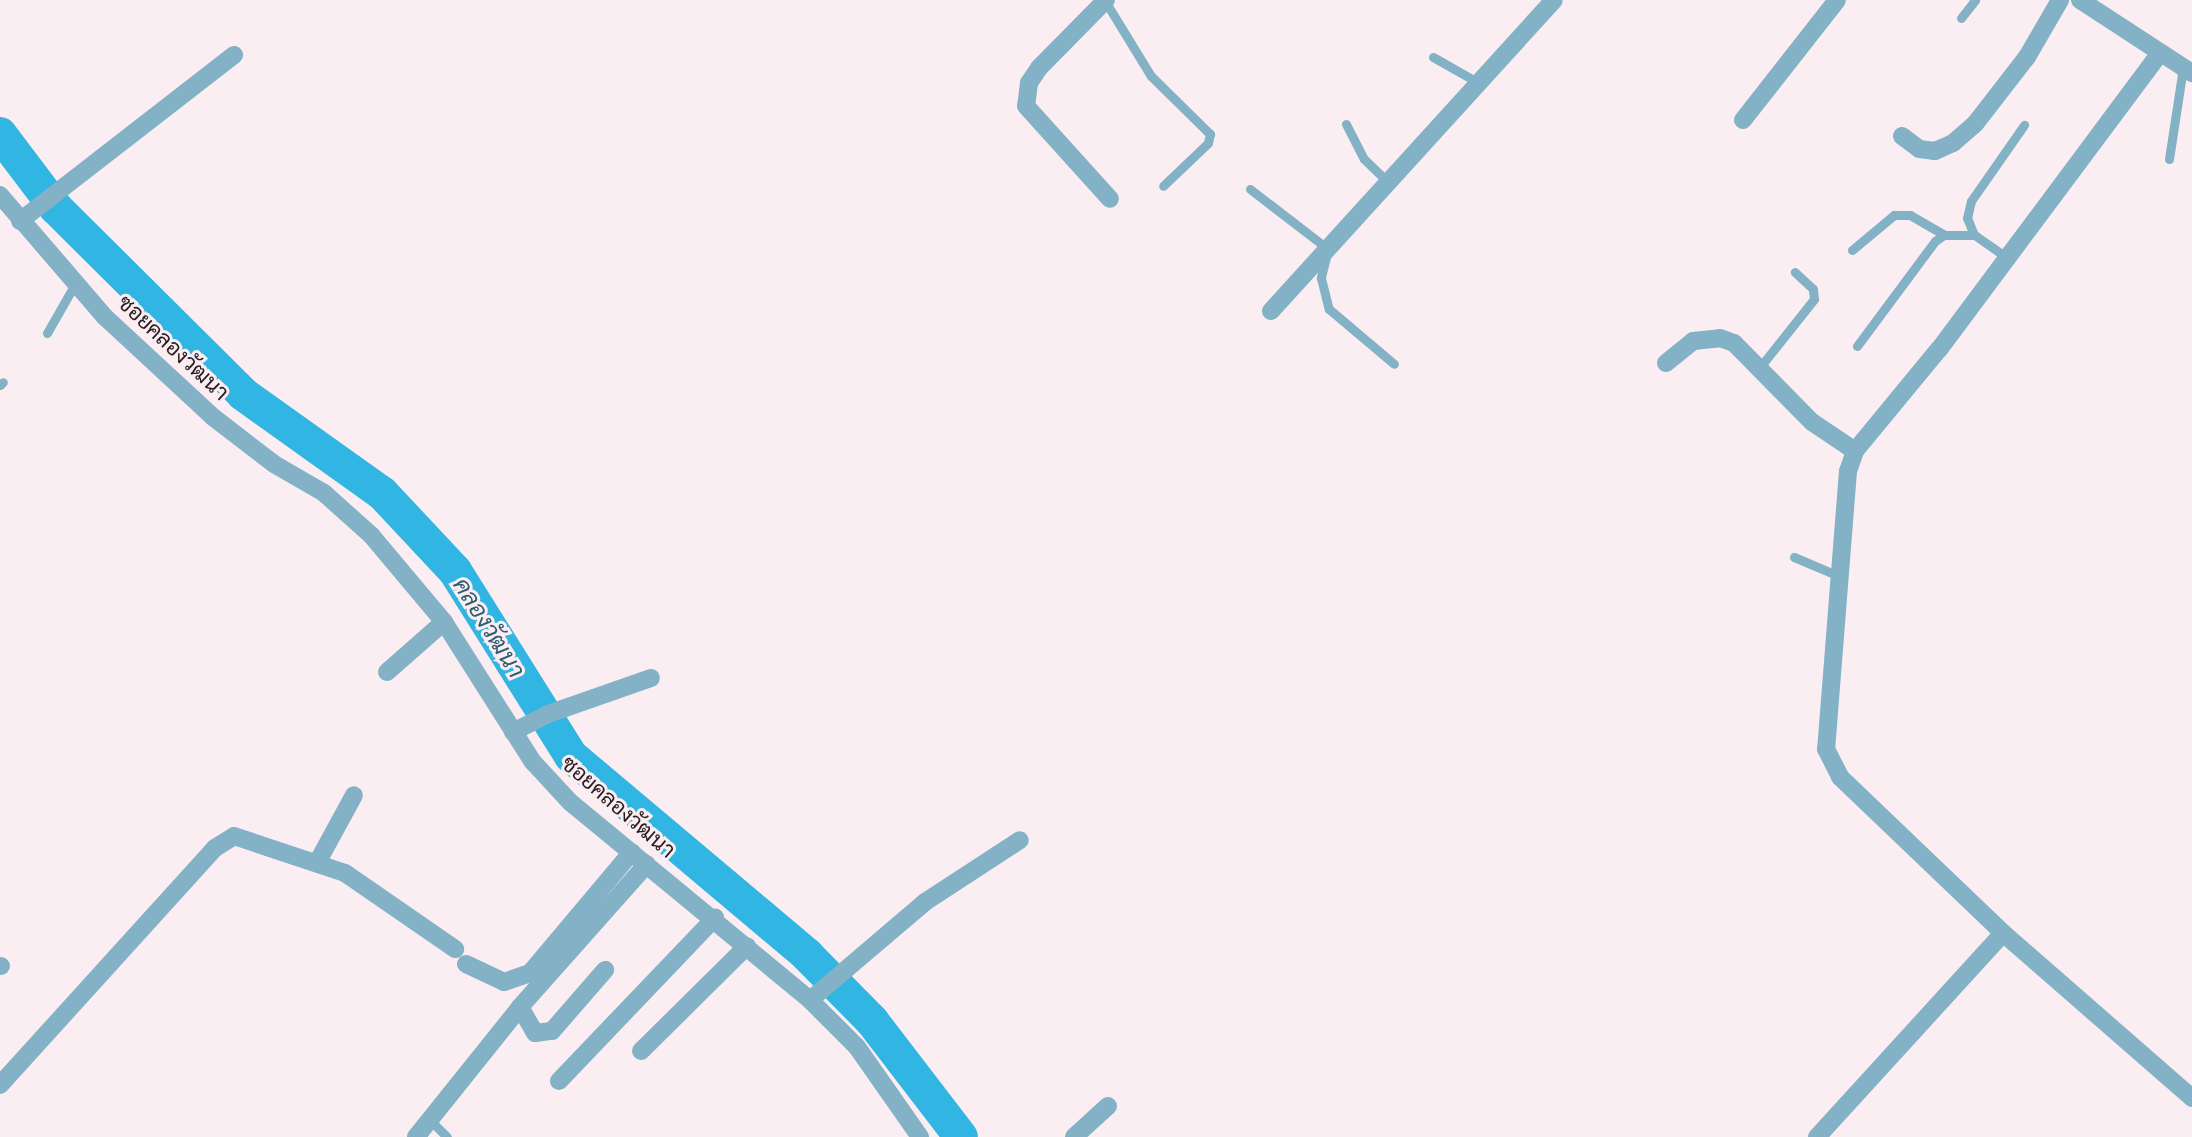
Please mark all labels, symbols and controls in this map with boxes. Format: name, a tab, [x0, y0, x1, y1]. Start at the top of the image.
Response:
street label: ซอยคลองวัฒนา	[113, 289, 235, 405]
water label: คลองวัฒนา	[448, 572, 532, 682]
street label: ซอยคลองวัฒนา	[557, 749, 681, 863]

